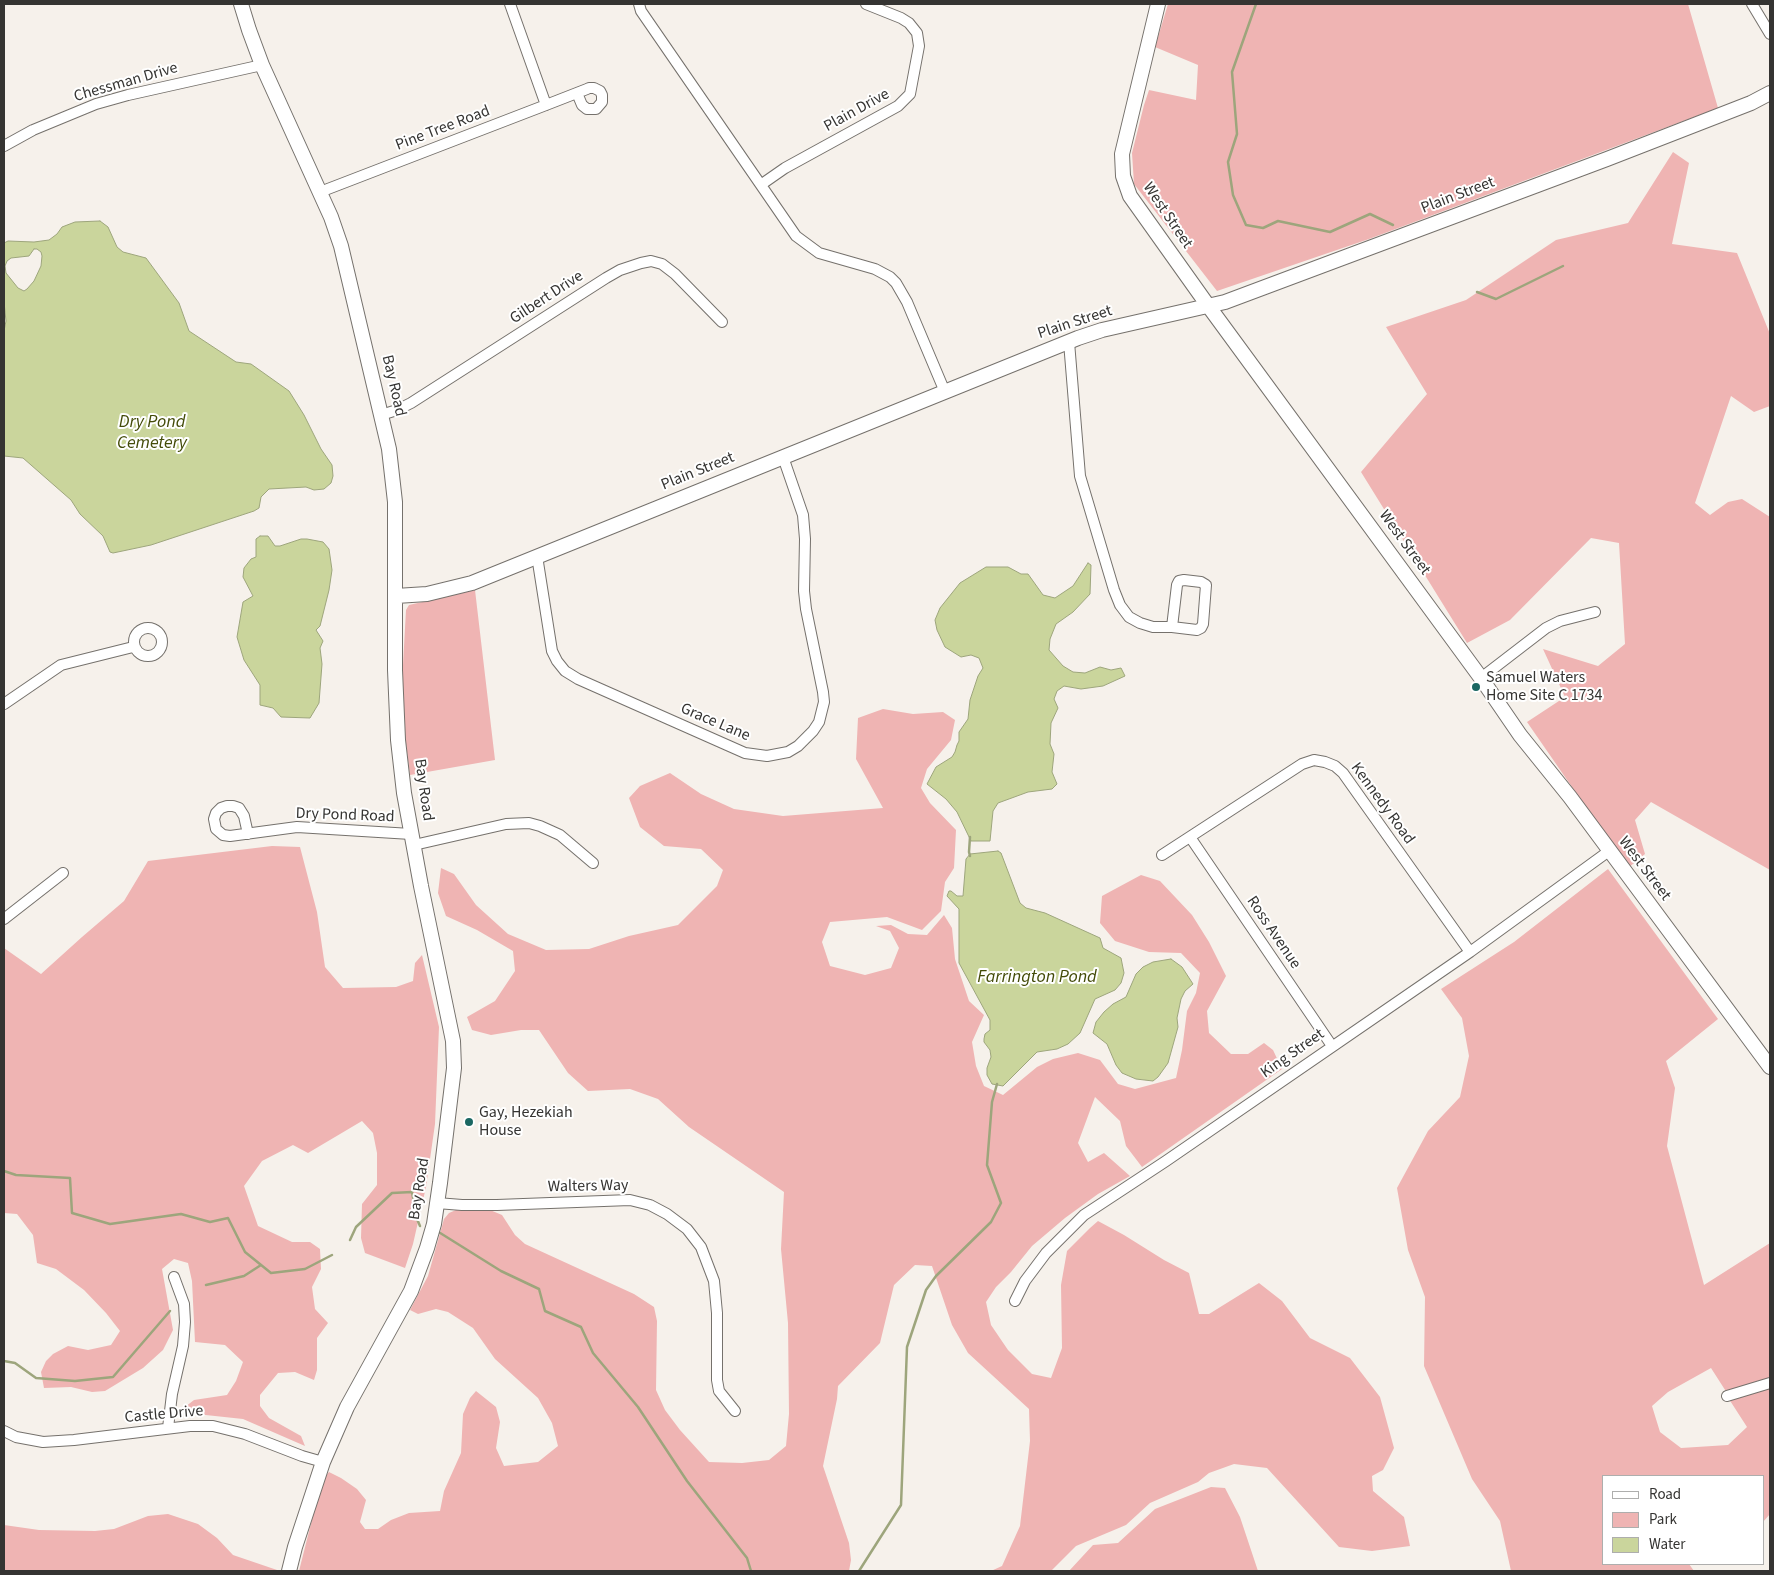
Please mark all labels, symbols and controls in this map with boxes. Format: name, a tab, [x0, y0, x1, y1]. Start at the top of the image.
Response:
street label: Chessman Drive	[72, 59, 180, 107]
street label: Plain Drive	[821, 85, 893, 137]
street label: Pine Tree Road	[393, 102, 493, 156]
street label: Plain Street	[1419, 173, 1497, 219]
street label: West Street	[1138, 179, 1196, 253]
street label: Gilbert Drive	[507, 267, 587, 329]
street label: Plain Street	[1035, 302, 1115, 344]
street label: Bay Road	[377, 353, 409, 419]
water label: Dry Pond Cemetery	[117, 412, 187, 454]
street label: Plain Street	[659, 449, 737, 495]
street label: West Street	[1374, 507, 1434, 579]
place label: Samuel Waters Home Site C 1734	[1486, 668, 1602, 706]
marker: Samuel Waters Home Site C 1734	[1470, 681, 1482, 693]
street label: Grace Lane	[677, 700, 753, 746]
street label: Bay Road	[409, 758, 437, 822]
street label: Kennedy Road	[1346, 759, 1418, 849]
street label: Dry Pond Road	[295, 805, 395, 827]
street label: West Street	[1614, 833, 1674, 905]
street label: Ross Avenue	[1242, 893, 1304, 973]
water label: Farrington Pond	[977, 967, 1097, 989]
street label: King Street	[1257, 1025, 1329, 1083]
place label: Gay, Hezekiah House	[479, 1103, 573, 1141]
marker: Gay, Hezekiah House	[463, 1116, 475, 1128]
street label: Bay Road	[406, 1157, 434, 1221]
street label: Walters Way	[547, 1177, 629, 1197]
street label: Castle Drive	[124, 1402, 204, 1428]
legend	[1602, 1475, 1764, 1565]
text: Road	[1649, 1484, 1681, 1505]
text: Park	[1649, 1509, 1677, 1530]
text: Water	[1649, 1534, 1685, 1555]

